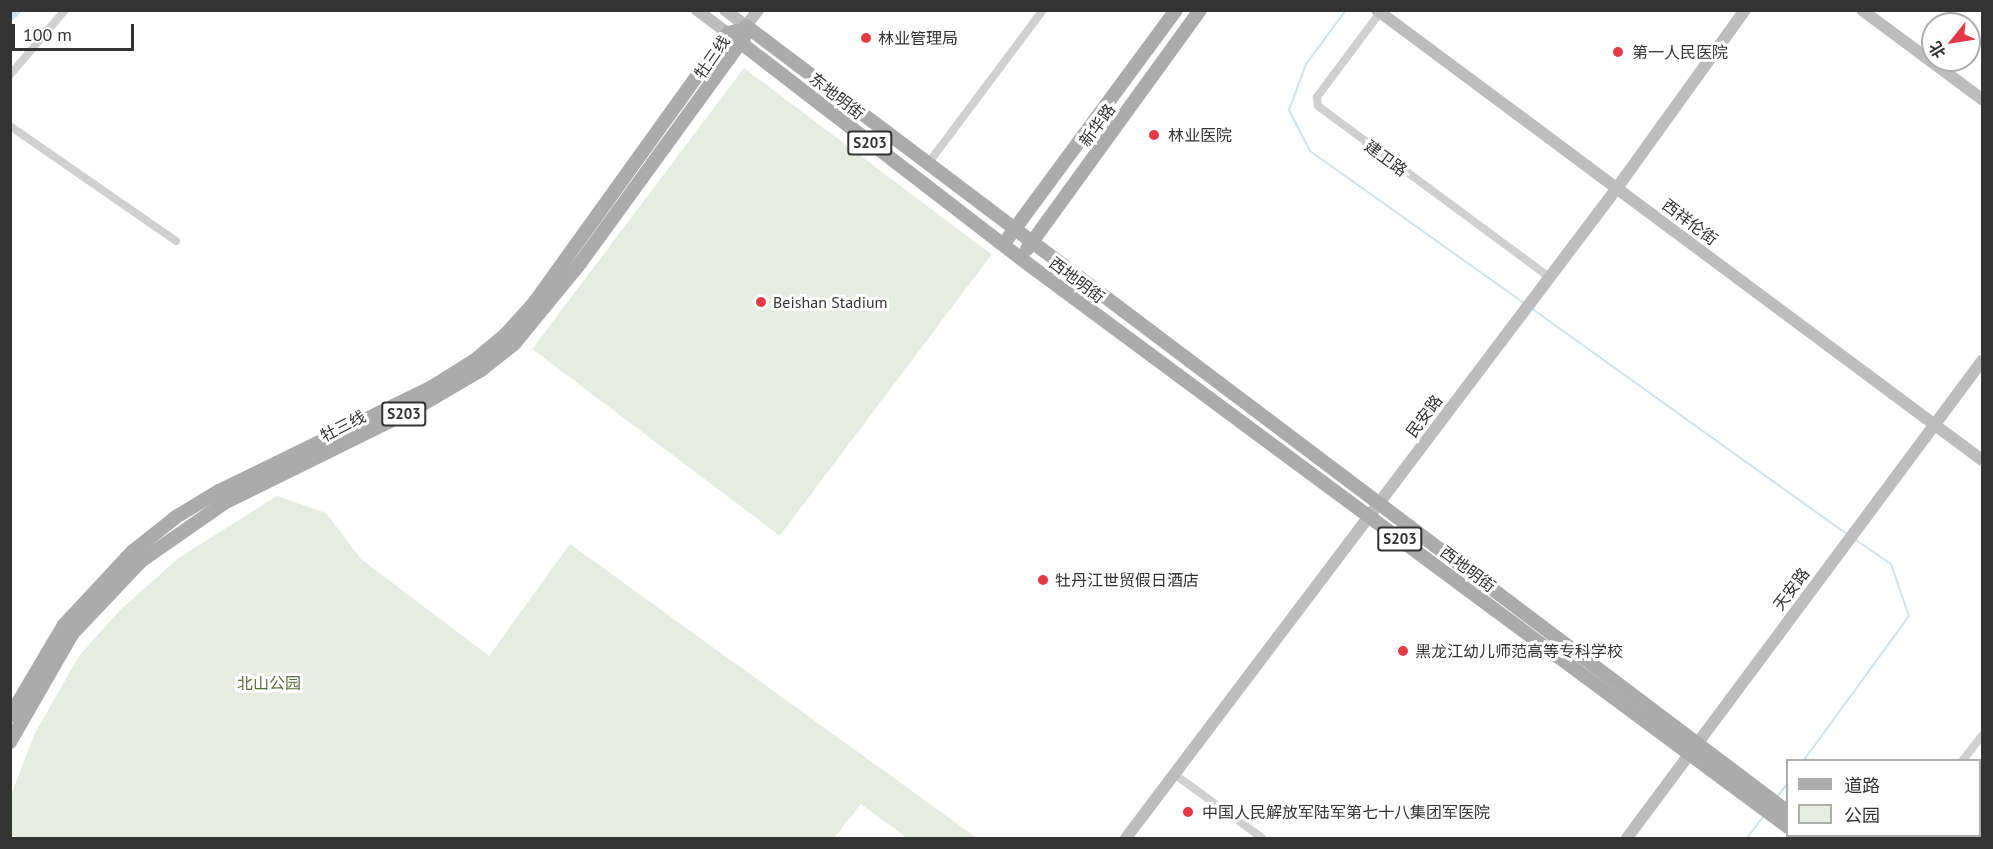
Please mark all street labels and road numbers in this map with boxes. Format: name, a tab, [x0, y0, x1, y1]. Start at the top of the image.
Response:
street label: 牡三线	[690, 32, 734, 82]
street label: 东地明街	[806, 69, 868, 123]
street label: 新华路	[1075, 100, 1119, 150]
road number: S203	[846, 131, 894, 155]
street label: 建卫路	[1361, 136, 1411, 180]
street label: 西祥伦街	[1659, 195, 1721, 249]
street label: 西地明街	[1046, 253, 1108, 307]
street label: 民安路	[1402, 391, 1446, 441]
road number: S203	[380, 402, 428, 426]
street label: 牡三线	[317, 407, 369, 445]
road number: S203	[1376, 527, 1424, 551]
street label: 西地明街	[1437, 542, 1499, 596]
street label: 天安路	[1769, 564, 1813, 614]

